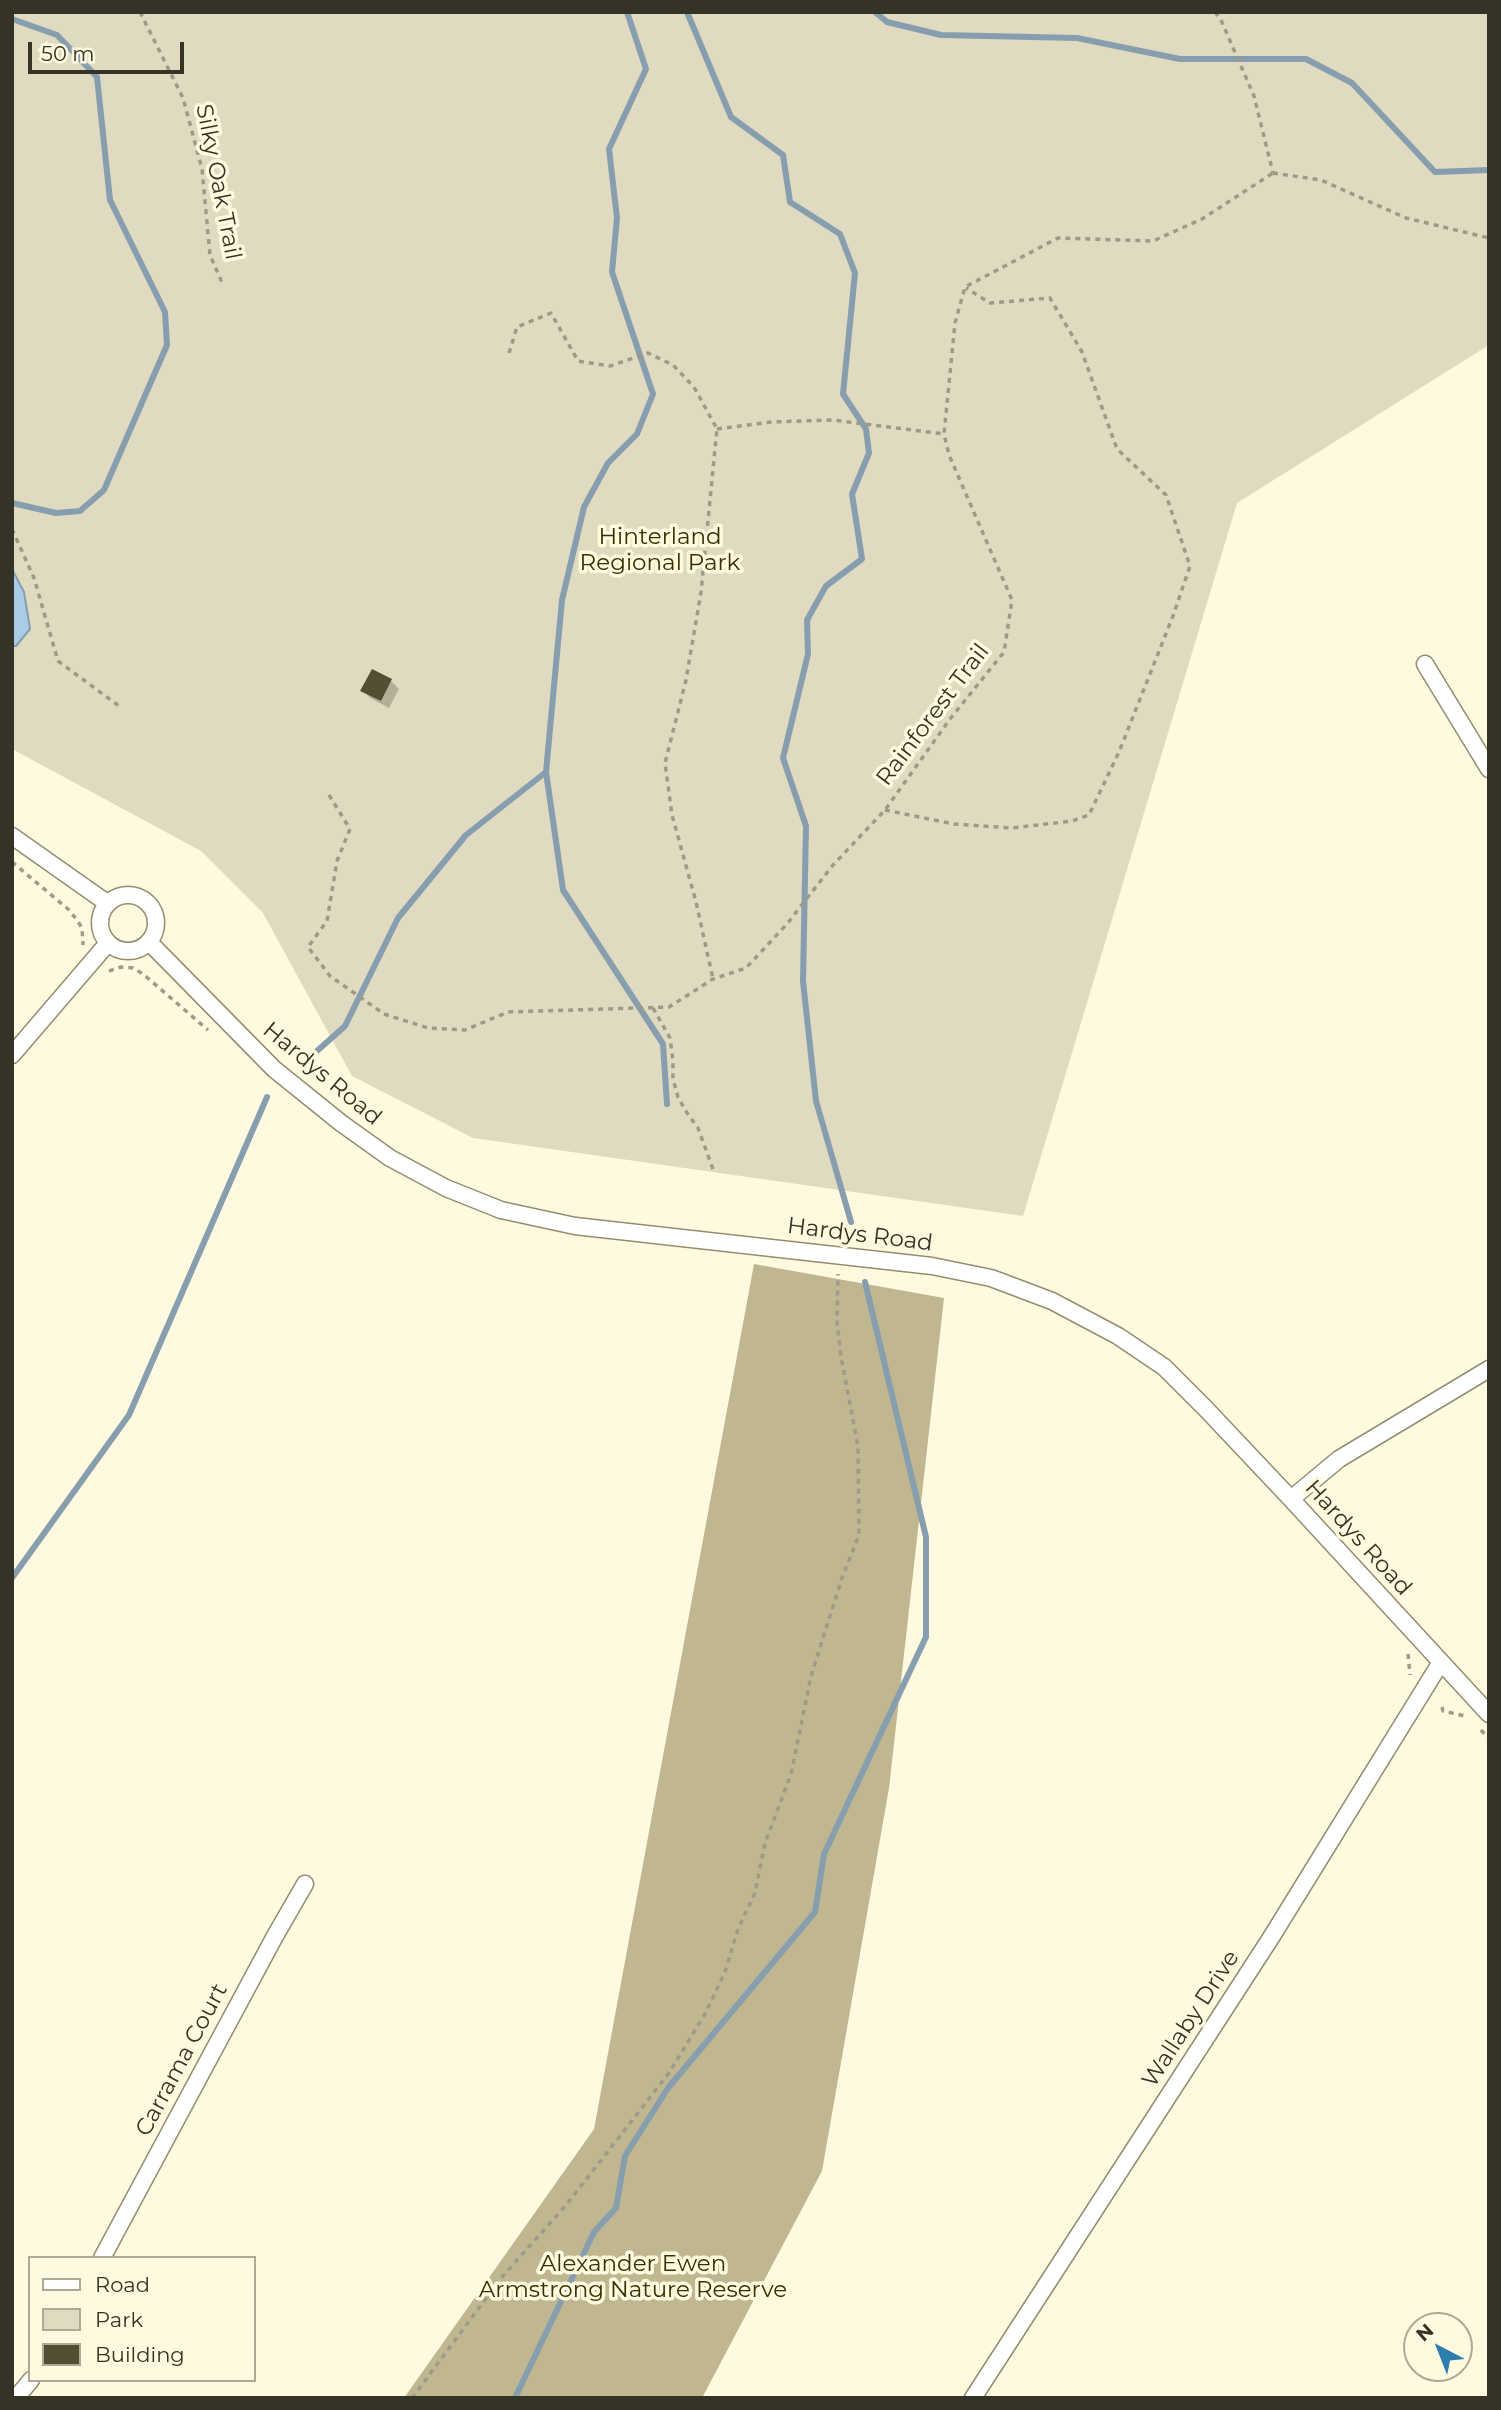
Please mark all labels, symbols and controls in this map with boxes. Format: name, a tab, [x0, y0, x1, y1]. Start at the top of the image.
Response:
scale bar	[32, 28, 187, 72]
text: 50 m	[41, 41, 95, 66]
street label: Silky Oak Trail	[189, 102, 247, 262]
park label: Hinterland Regional Park	[580, 523, 740, 577]
street label: Rainforest Trail	[871, 639, 995, 791]
street label: Hardys Road	[257, 1016, 387, 1132]
street label: Hardys Road	[786, 1212, 934, 1258]
street label: Hardys Road	[1299, 1474, 1417, 1602]
street label: Wallaby Drive	[1136, 1945, 1246, 2093]
street label: Carrama Court	[130, 1979, 234, 2141]
park label: Alexander Ewen Armstrong Nature Reserve	[479, 2250, 787, 2304]
legend	[28, 2256, 256, 2382]
text: Road	[95, 2272, 150, 2297]
text: Park	[95, 2307, 143, 2332]
north arrow	[1403, 2312, 1473, 2382]
text: N	[1412, 2319, 1438, 2346]
text: Building	[95, 2342, 185, 2367]

